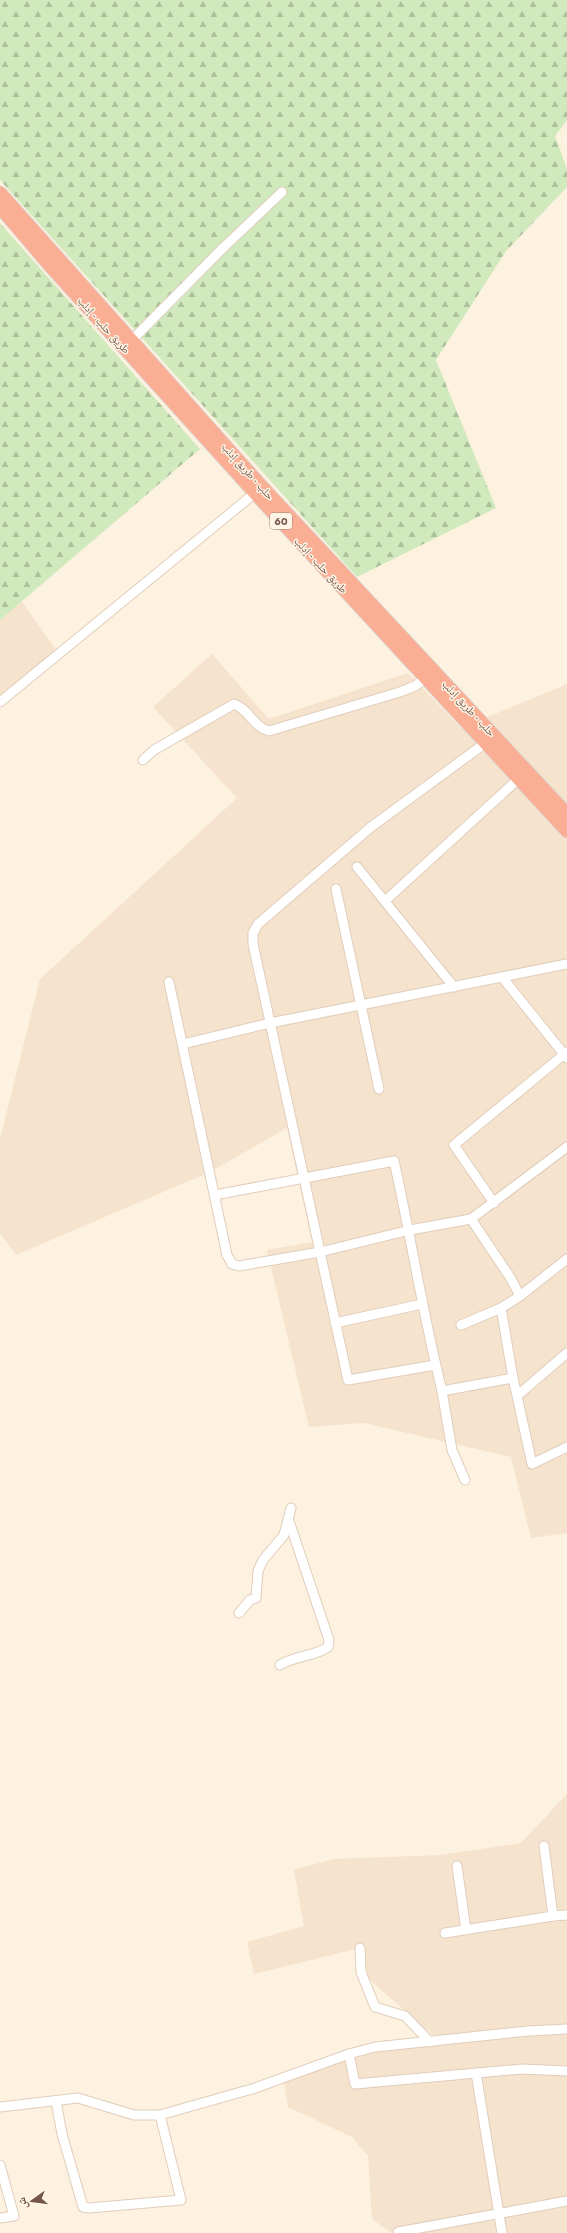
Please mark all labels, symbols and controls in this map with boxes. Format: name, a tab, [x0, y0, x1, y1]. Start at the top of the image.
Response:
street label: طريق حلب - إدلب	[74, 293, 134, 357]
street label: حلب - طريق إدلب	[218, 439, 278, 503]
road number: 60	[270, 513, 292, 529]
street label: طريق حلب - إدلب	[291, 533, 351, 597]
street label: حلب - طريق إدلب	[439, 676, 499, 740]
north arrow	[12, 2181, 52, 2221]
text: ش	[13, 2196, 31, 2211]

